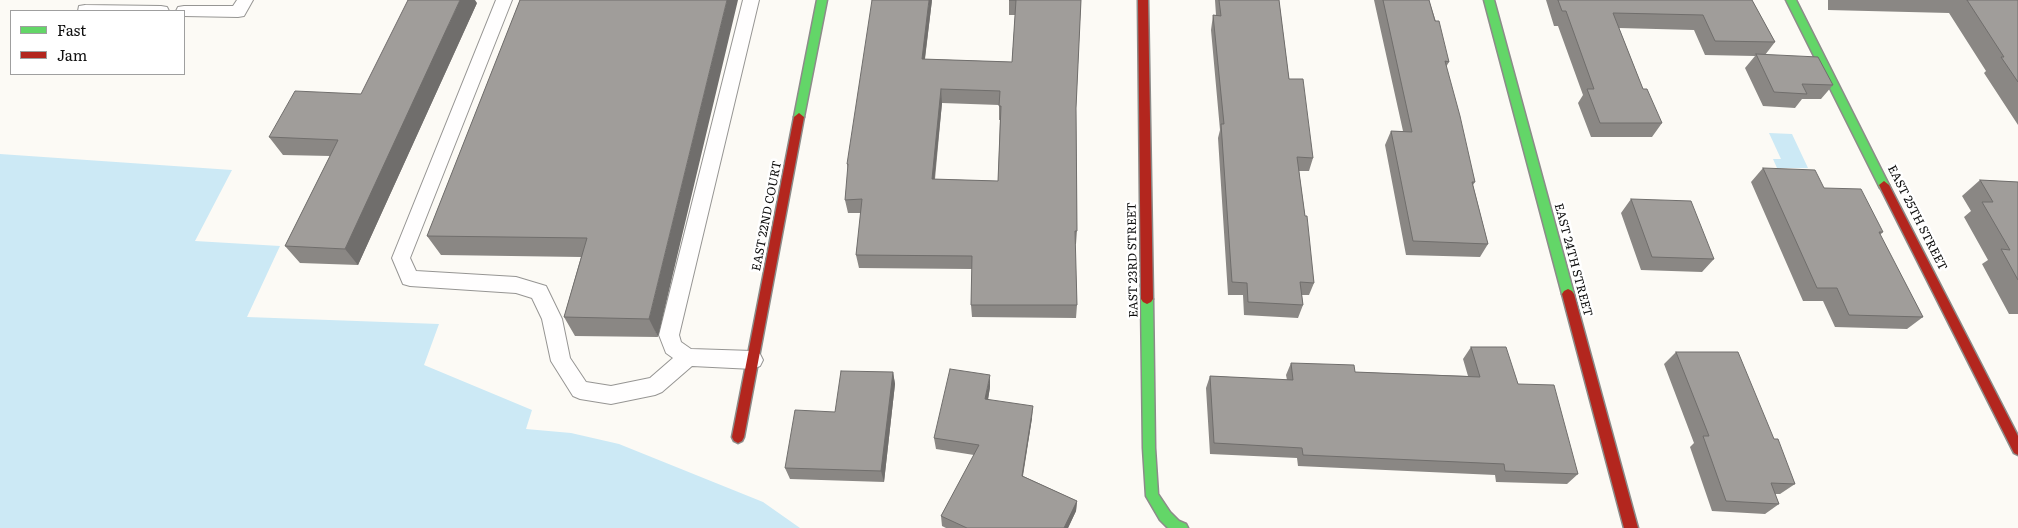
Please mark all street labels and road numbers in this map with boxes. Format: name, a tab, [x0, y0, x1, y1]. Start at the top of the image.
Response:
street label: EAST 22ND COURT	[749, 160, 785, 272]
street label: EAST 25TH STREET	[1884, 163, 1950, 273]
street label: EAST 23RD STREET	[1125, 202, 1141, 318]
street label: EAST 24TH STREET	[1551, 202, 1595, 318]

